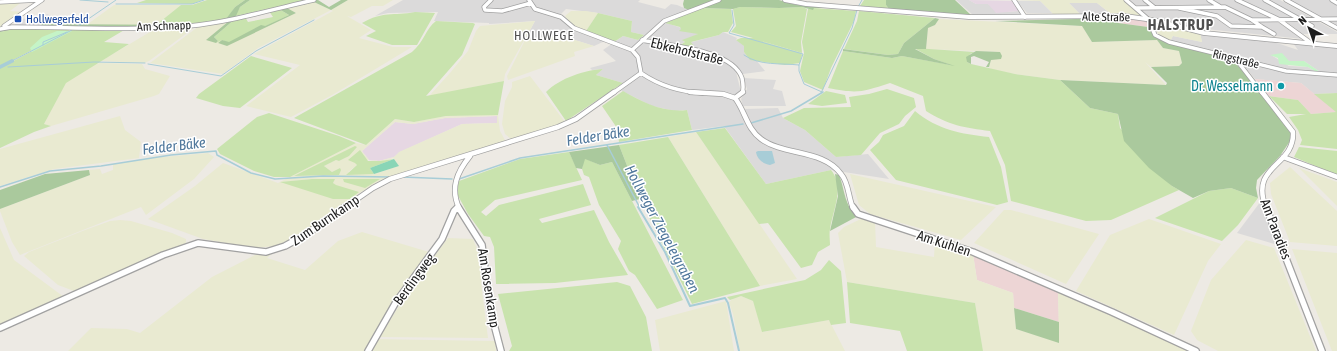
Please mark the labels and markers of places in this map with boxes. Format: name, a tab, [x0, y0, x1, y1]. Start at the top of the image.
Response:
place label: Hollwegerfeld	[26, 12, 89, 26]
marker: Hollwegerfeld	[13, 14, 23, 24]
place label: Dr. Wesselmann	[1191, 78, 1273, 94]
marker: Dr. Wesselmann	[1276, 81, 1286, 91]

